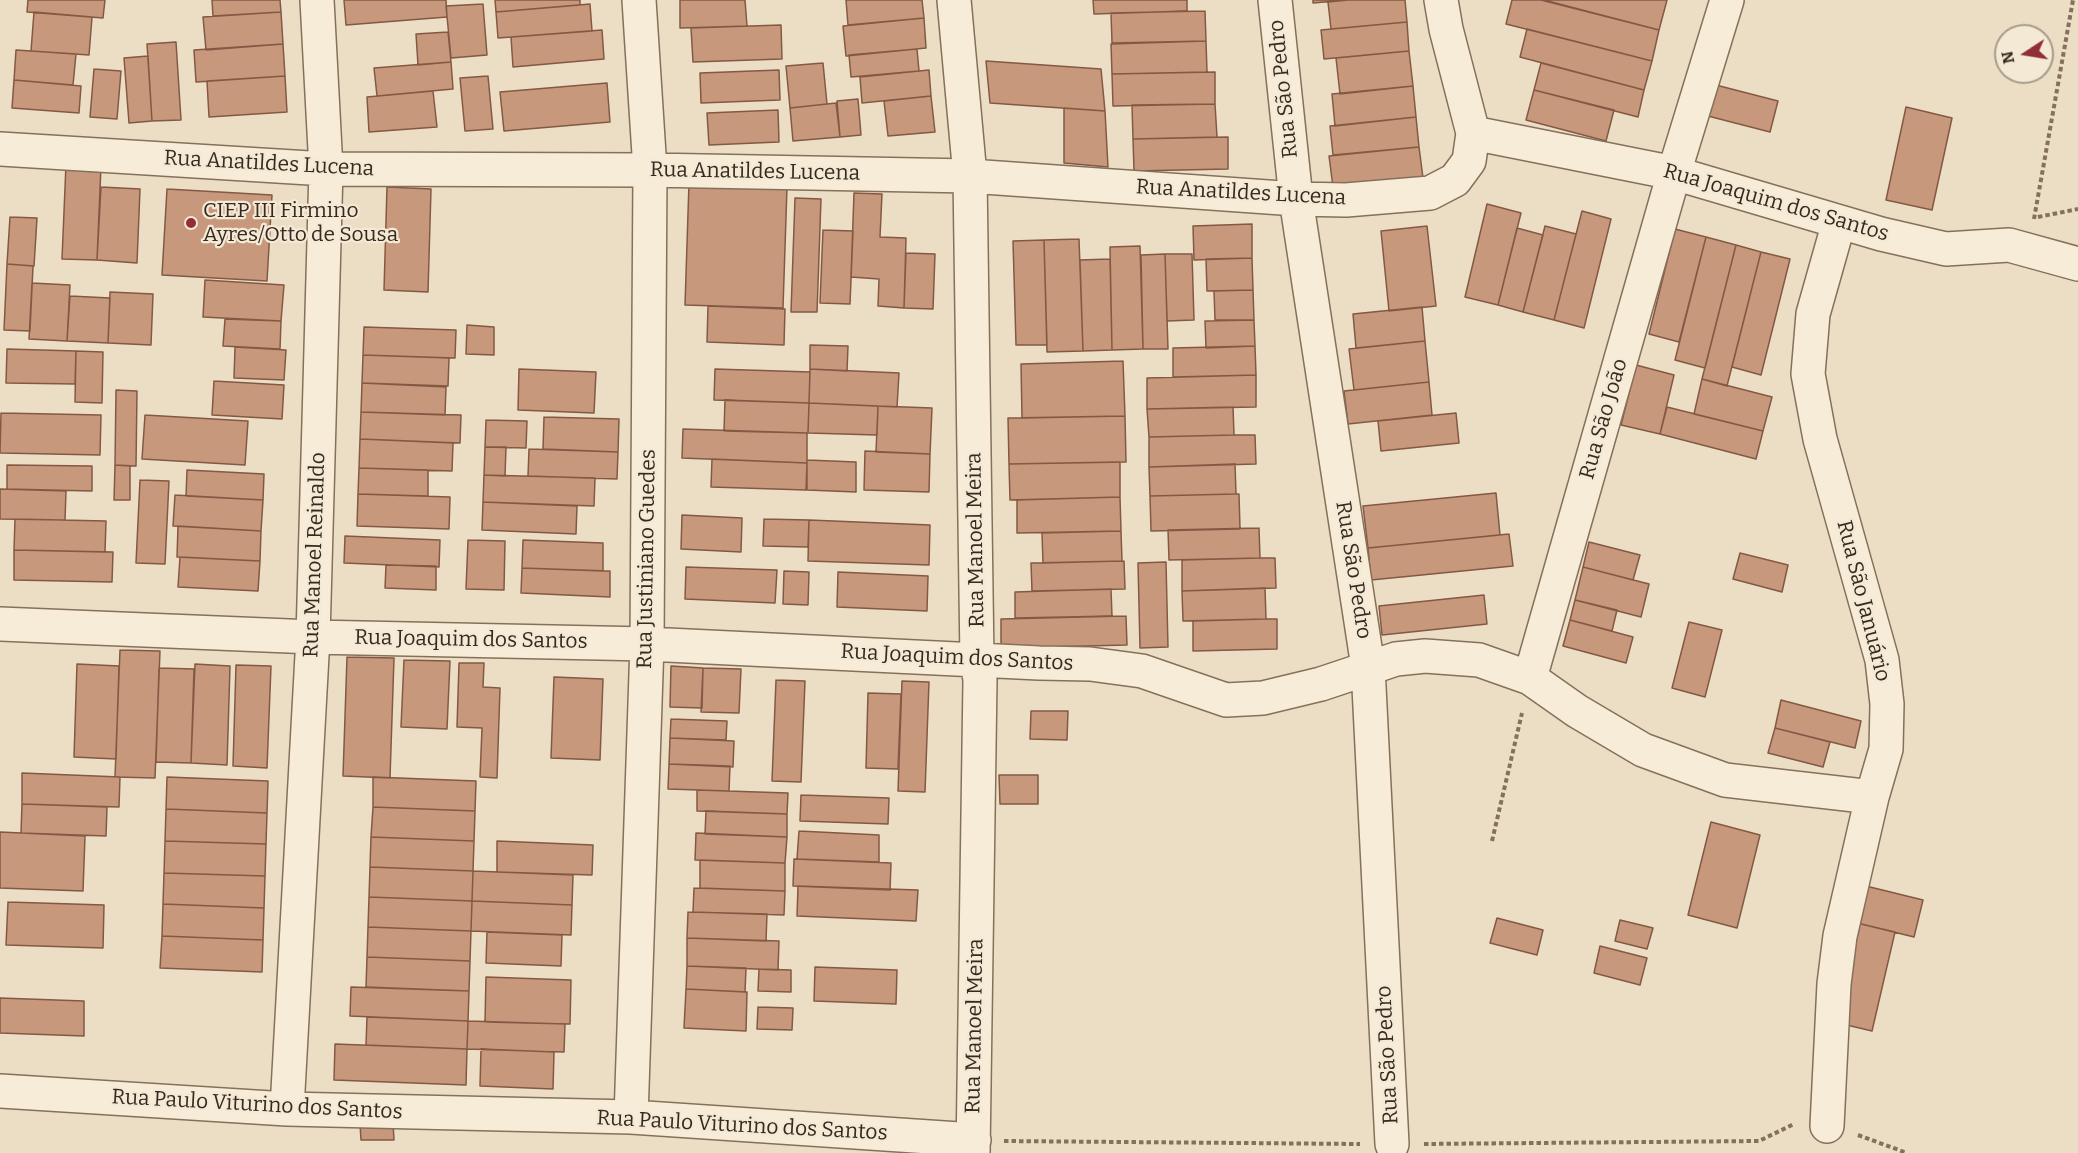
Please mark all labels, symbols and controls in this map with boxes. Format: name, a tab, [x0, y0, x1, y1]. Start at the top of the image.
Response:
street label: Rua São Pedro	[1264, 19, 1304, 159]
north arrow	[1994, 24, 2054, 84]
text: N	[1997, 49, 2018, 65]
street label: Rua Anatildes Lucena	[163, 146, 375, 182]
street label: Rua Anatildes Lucena	[650, 158, 860, 186]
street label: Rua Joaquim dos Santos	[1660, 159, 1892, 247]
street label: Rua Anatildes Lucena	[1135, 175, 1347, 211]
place label: CIEP III Firmino Ayres/Otto de Sousa	[203, 198, 398, 248]
marker: CIEP III Firmino Ayres/Otto de Sousa	[184, 216, 198, 230]
street label: Rua São João	[1575, 356, 1633, 482]
street label: Rua Justiniano Guedes	[632, 449, 662, 669]
street label: Rua Manoel Reinaldo	[299, 452, 331, 658]
street label: Rua Manoel Meira	[962, 452, 990, 628]
street label: Rua São Pedro	[1330, 499, 1376, 641]
street label: Rua São Januário	[1831, 518, 1895, 684]
street label: Rua Joaquim dos Santos	[354, 625, 588, 655]
street label: Rua Joaquim dos Santos	[840, 639, 1074, 677]
street label: Rua Manoel Meira	[961, 938, 989, 1114]
street label: Rua São Pedro	[1372, 985, 1404, 1125]
street label: Rua Paulo Viturino dos Santos	[111, 1085, 403, 1125]
street label: Rua Paulo Viturino dos Santos	[596, 1106, 888, 1146]

